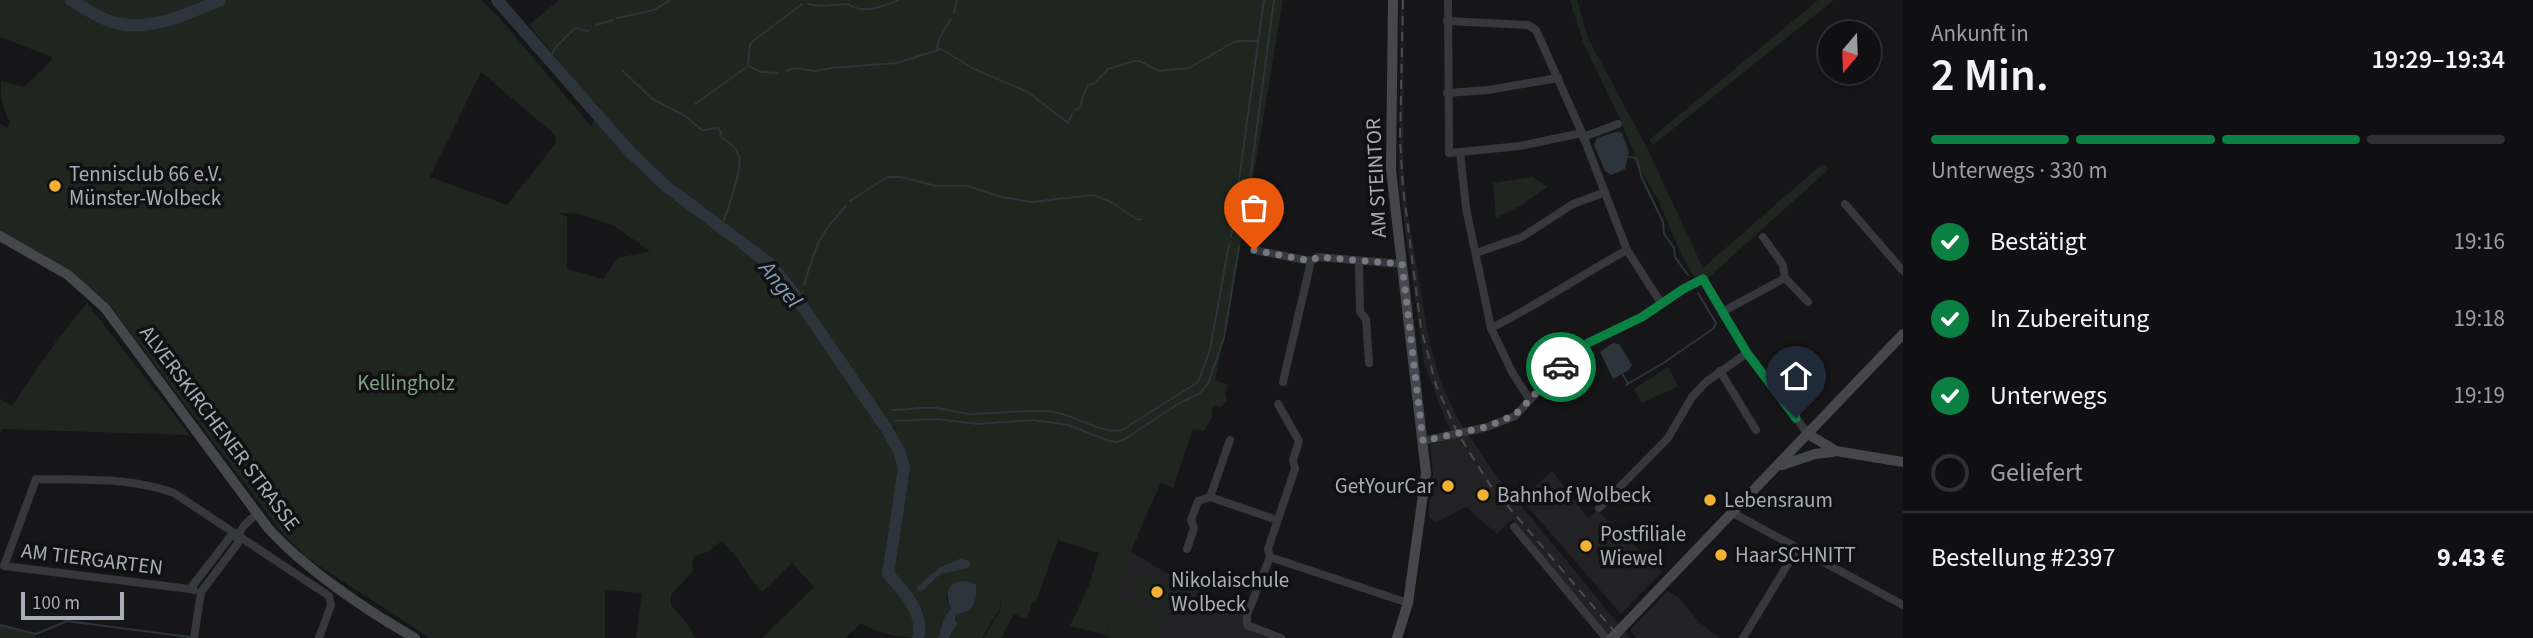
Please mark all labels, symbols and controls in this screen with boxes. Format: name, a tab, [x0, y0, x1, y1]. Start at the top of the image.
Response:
text: Ankunft in	[1931, 17, 2029, 50]
north arrow	[1818, 21, 1881, 84]
map controls	[1818, 21, 1881, 84]
text: 19:29–19:34	[2372, 41, 2505, 78]
text: 2 Min.	[1931, 43, 2049, 108]
street label: AM STEINTOR	[1358, 117, 1394, 239]
text: Unterwegs · 330 m	[1931, 154, 2107, 187]
place label: Tennisclub 66 e.V. Münster-Wolbeck	[69, 159, 222, 213]
marker: Tennisclub 66 e.V. Münster-Wolbeck	[47, 178, 63, 194]
pin	[1224, 178, 1284, 250]
icon: bag	[1235, 189, 1273, 227]
icon: check	[1931, 223, 1969, 261]
text: Bestätigt	[1990, 223, 2087, 260]
text: 19:16	[2454, 225, 2505, 258]
water label: Angel	[750, 252, 810, 315]
icon: check	[1931, 300, 1969, 338]
text: In Zubereitung	[1990, 300, 2149, 337]
text: 19:18	[2454, 302, 2505, 335]
street label: ALVERSKIRCHENER STRASSE	[133, 319, 307, 537]
courier	[1526, 332, 1596, 402]
pin	[1766, 346, 1826, 418]
icon: car	[1542, 348, 1580, 386]
icon: home	[1777, 357, 1815, 395]
park label: Kellingholz	[357, 368, 455, 398]
icon: check	[1931, 377, 1969, 415]
text: Unterwegs	[1990, 377, 2107, 414]
text: 19:19	[2454, 379, 2505, 412]
text: Geliefert	[1990, 454, 2083, 491]
place label: GetYourCar	[1335, 471, 1435, 501]
marker: GetYourCar	[1440, 478, 1456, 494]
place label: Bahnhof Wolbeck	[1497, 480, 1652, 510]
place label: Lebensraum	[1724, 485, 1833, 515]
marker: Bahnhof Wolbeck	[1475, 487, 1491, 503]
marker: Lebensraum	[1702, 492, 1718, 508]
place label: Postfiliale Wiewel	[1600, 519, 1686, 573]
street label: AM TIERGARTEN	[19, 535, 165, 583]
marker: Postfiliale Wiewel	[1578, 538, 1594, 554]
text: Bestellung #2397	[1931, 539, 2115, 576]
text: 9.43 €	[2437, 539, 2505, 576]
place label: HaarSCHNITT	[1735, 540, 1856, 570]
marker: HaarSCHNITT	[1713, 547, 1729, 563]
place label: Nikolaischule Wolbeck	[1171, 565, 1289, 619]
marker: Nikolaischule Wolbeck	[1149, 584, 1165, 600]
scale bar	[21, 589, 124, 621]
text: 100 m	[32, 590, 80, 617]

